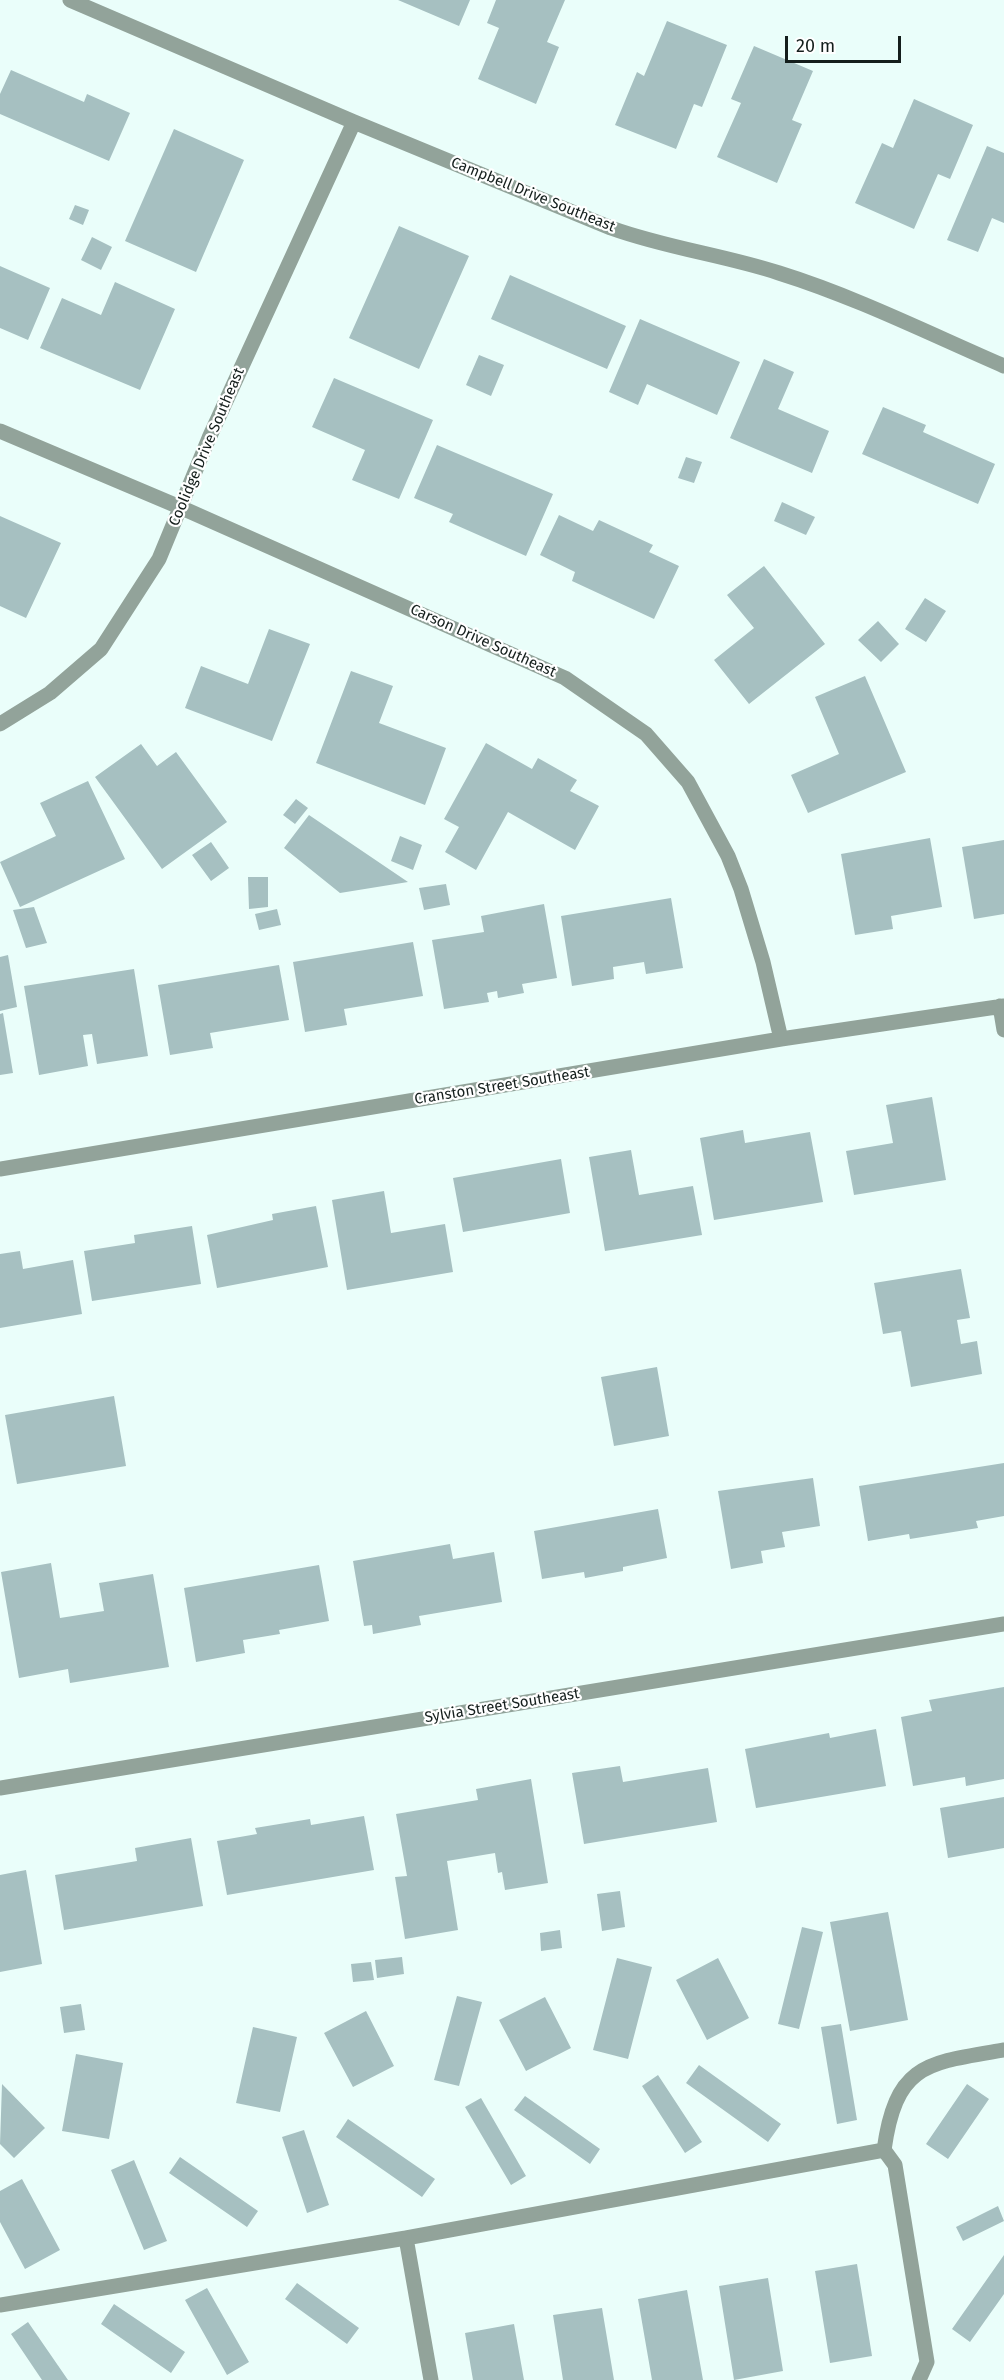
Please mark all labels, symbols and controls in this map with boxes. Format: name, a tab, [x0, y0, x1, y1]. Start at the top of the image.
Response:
scale bar	[788, 24, 904, 62]
text: 20 m	[796, 35, 835, 57]
street label: Campbell Drive Southeast	[448, 154, 618, 236]
street label: Coolidge Drive Southeast	[165, 365, 249, 529]
street label: Carson Drive Southeast	[407, 601, 559, 681]
street label: Cranston Street Southeast	[413, 1063, 591, 1109]
street label: Sylvia Street Southeast	[423, 1685, 581, 1727]

